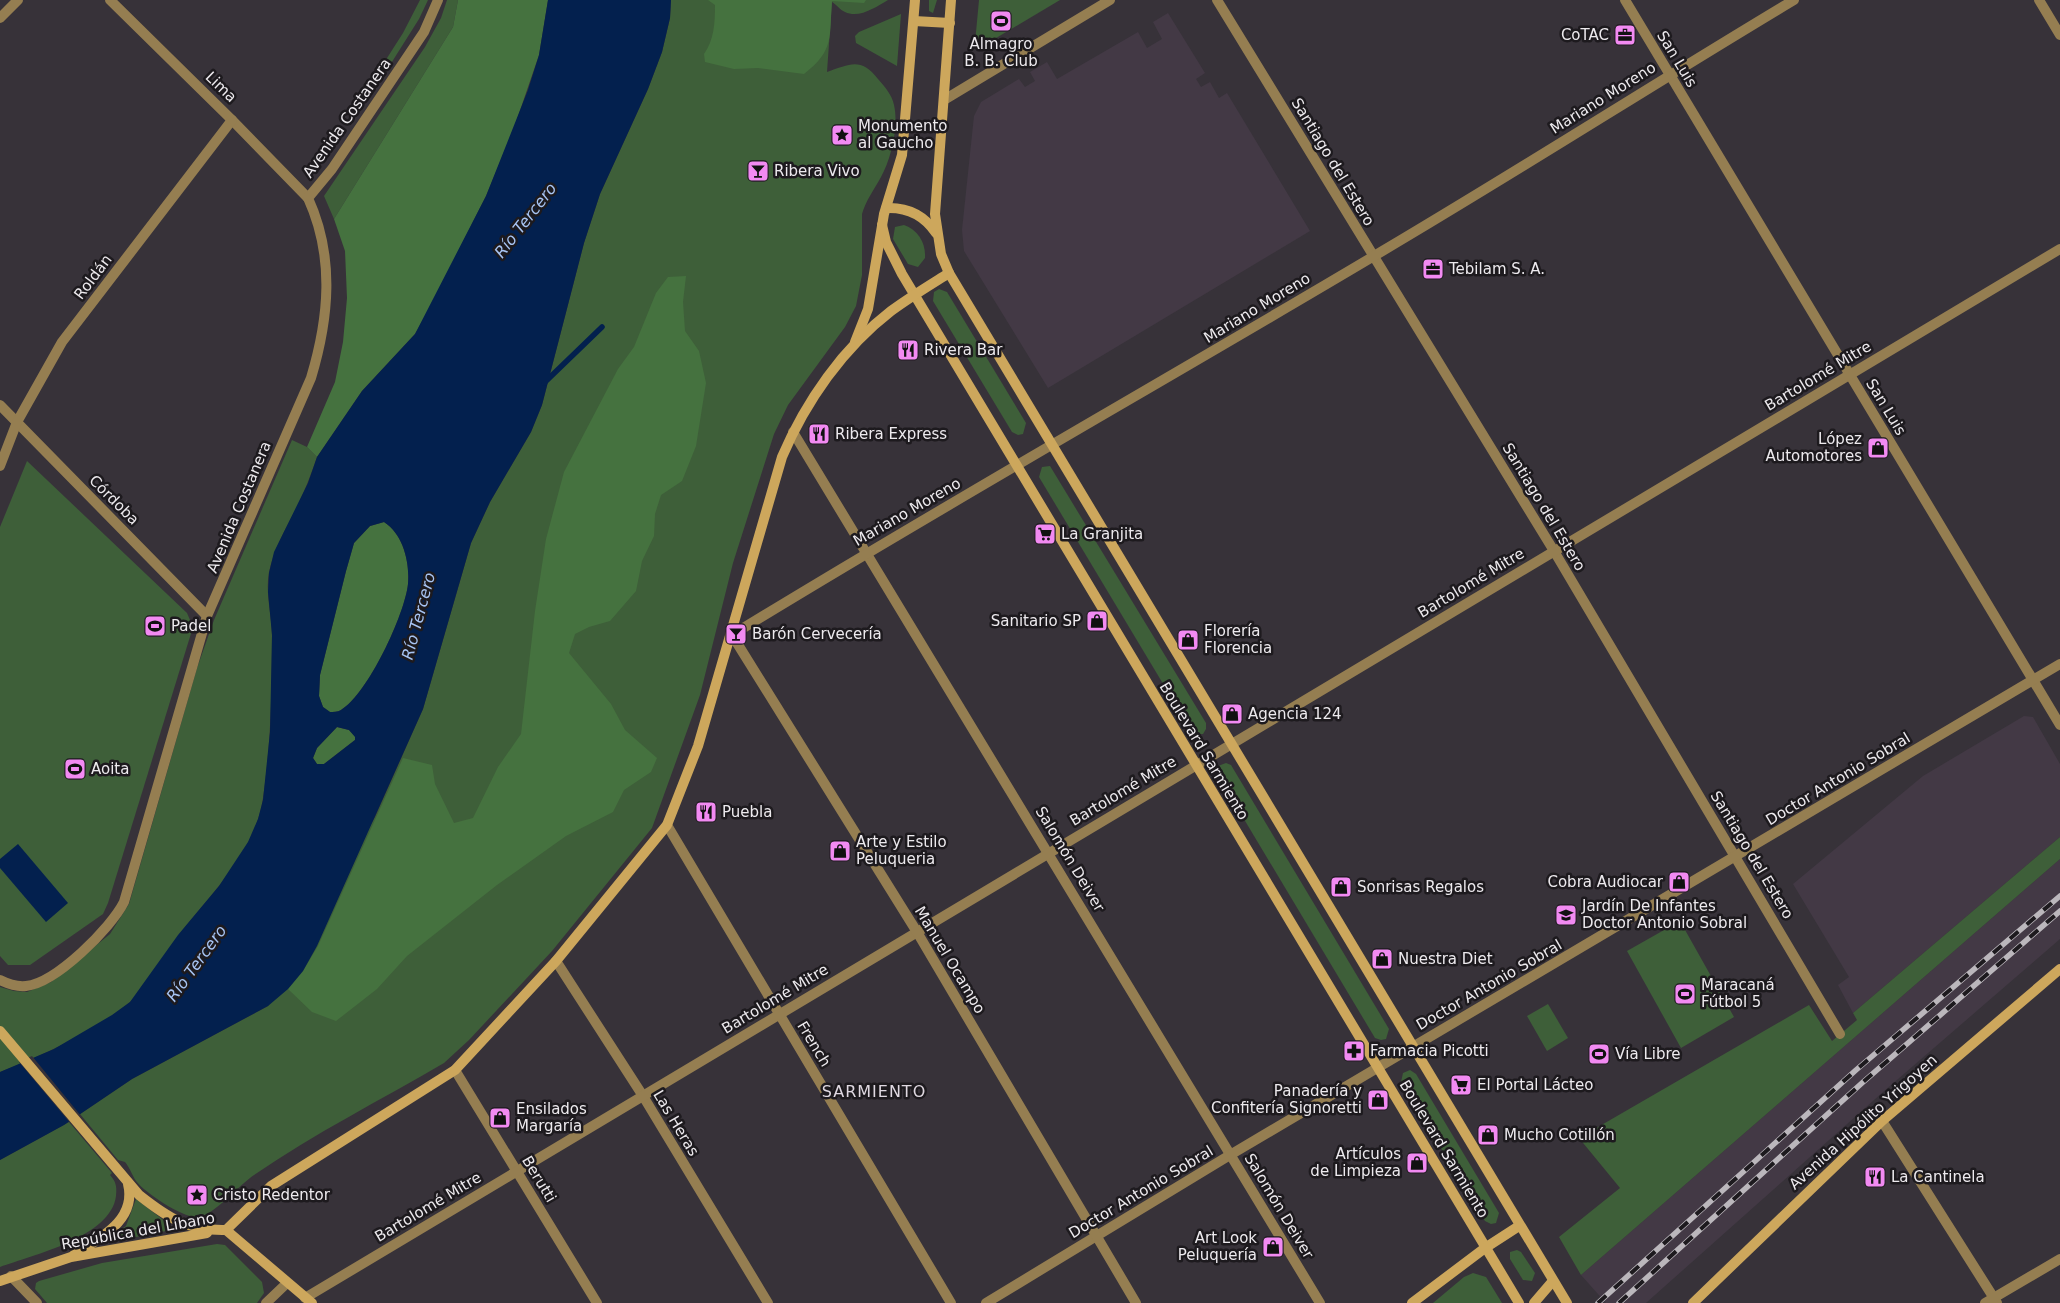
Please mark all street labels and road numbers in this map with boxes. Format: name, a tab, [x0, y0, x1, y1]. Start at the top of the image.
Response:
street label: San Luis	[1653, 28, 1701, 91]
street label: Avenida Costanera	[299, 55, 395, 181]
street label: Mariano Moreno	[1547, 58, 1659, 138]
street label: Lima	[202, 68, 240, 106]
street label: Santiago del Estero	[1288, 95, 1378, 229]
street label: Roldán	[70, 251, 116, 303]
street label: Mariano Moreno	[1201, 269, 1313, 347]
street label: Bartolomé Mitre	[1762, 337, 1874, 415]
street label: San Luis	[1862, 376, 1910, 439]
street label: Avenida Costanera	[203, 438, 275, 576]
street label: Santiago del Estero	[1499, 440, 1589, 574]
street label: Córdoba	[85, 471, 143, 529]
street label: Mariano Moreno	[850, 474, 964, 550]
street label: Bartolomé Mitre	[1415, 544, 1527, 622]
street label: Boulevard Sarmiento	[1156, 679, 1252, 823]
street label: Doctor Antonio Sobral	[1763, 729, 1913, 829]
street label: Bartolomé Mitre	[1067, 752, 1179, 830]
street label: Santiago del Estero	[1707, 788, 1797, 922]
street label: Salomón Deiver	[1032, 803, 1109, 915]
street label: Manuel Ocampo	[911, 903, 989, 1017]
street label: Doctor Antonio Sobral	[1413, 936, 1565, 1034]
street label: Bartolomé Mitre	[719, 960, 831, 1038]
street label: French	[793, 1018, 835, 1070]
street label: Avenida Hipólito Yrigoyen	[1785, 1051, 1941, 1193]
street label: Boulevard Sarmiento	[1396, 1077, 1492, 1221]
street label: Las Heras	[649, 1087, 703, 1159]
street label: Doctor Antonio Sobral	[1066, 1142, 1216, 1242]
street label: Salomón Deiver	[1241, 1150, 1318, 1262]
street label: Berutti	[518, 1152, 560, 1206]
street label: Bartolomé Mitre	[372, 1168, 484, 1246]
street label: República del Líbano	[60, 1209, 216, 1253]

